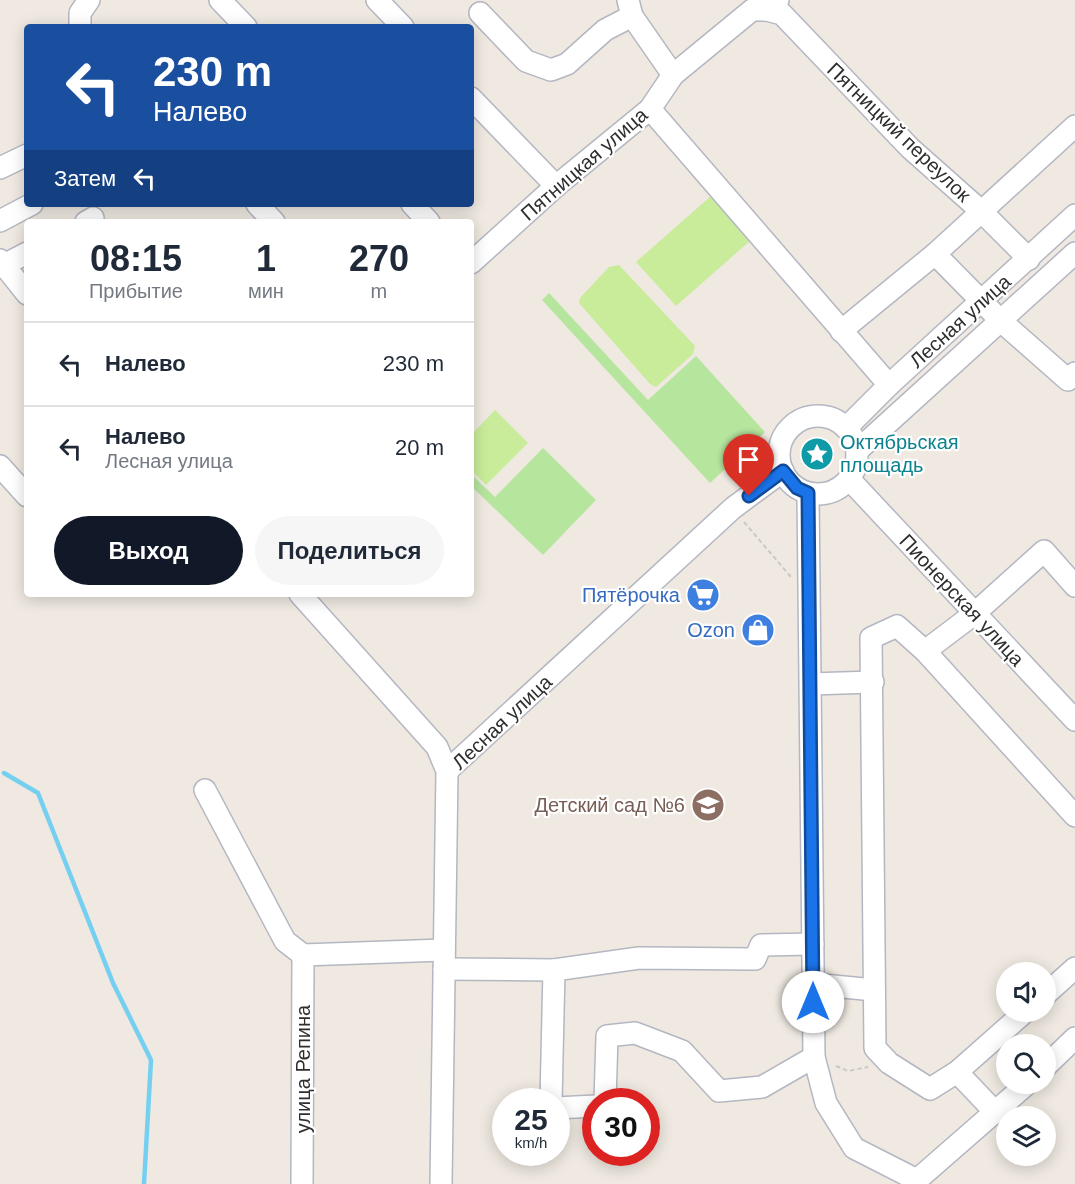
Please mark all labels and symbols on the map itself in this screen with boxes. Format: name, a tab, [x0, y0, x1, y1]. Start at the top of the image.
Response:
street label: Пятницкий переулок	[823, 58, 975, 206]
street label: Пятницкая улица	[517, 103, 652, 225]
street label: Лесная улица	[905, 269, 1015, 372]
place label: Октябрьская площадь	[840, 431, 959, 476]
pin	[723, 434, 774, 496]
place icon: Октябрьская площадь	[799, 436, 835, 472]
street label: Пионерская улица	[895, 530, 1029, 671]
supermarket icon: Пятёрочка	[685, 577, 721, 613]
place label: Пятёрочка	[582, 584, 681, 606]
shop icon: Ozon	[740, 612, 776, 648]
place label: Ozon	[687, 619, 735, 641]
street label: Лесная улица	[448, 670, 557, 774]
school or university icon: Детский сад №6	[690, 787, 726, 823]
place label: Детский сад №6	[534, 794, 685, 816]
position arrow	[781, 970, 845, 1034]
street label: улица Репина	[292, 1004, 314, 1133]
speed limit sign: 30	[582, 1088, 660, 1166]

